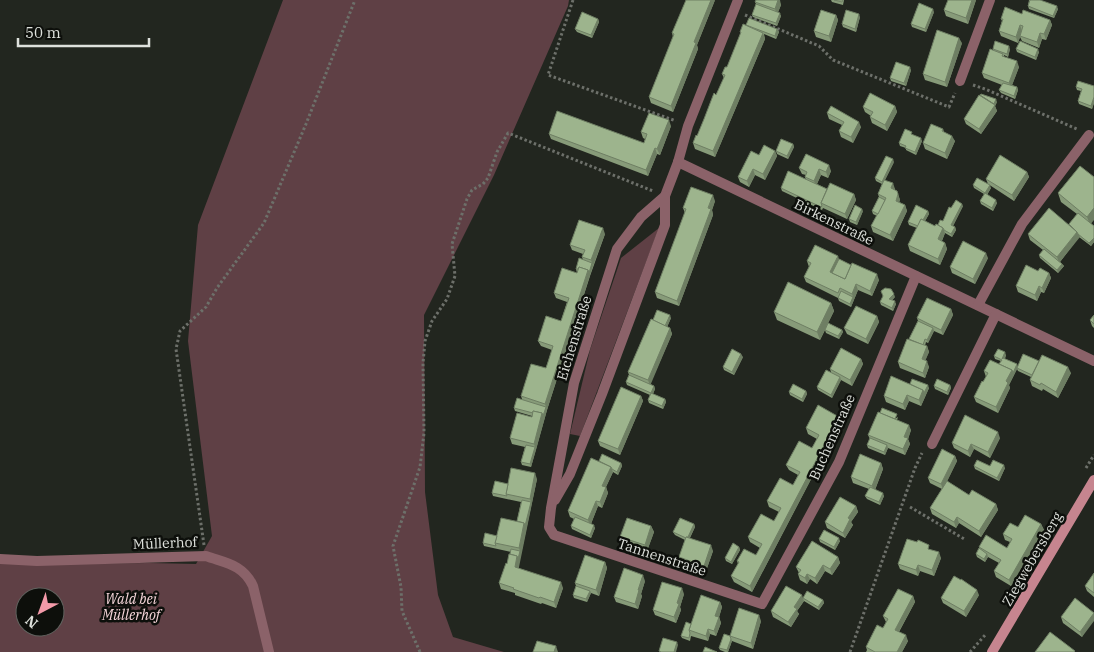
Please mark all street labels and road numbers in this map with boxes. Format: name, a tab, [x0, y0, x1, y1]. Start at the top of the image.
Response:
street label: Birkenstraße	[791, 195, 877, 249]
street label: Eichenstraße	[553, 293, 595, 383]
street label: Buchenstraße	[805, 391, 859, 483]
street label: Ziegwebersberg	[998, 508, 1066, 609]
street label: Müllerhof	[133, 533, 199, 553]
street label: Tannenstraße	[615, 534, 709, 580]

